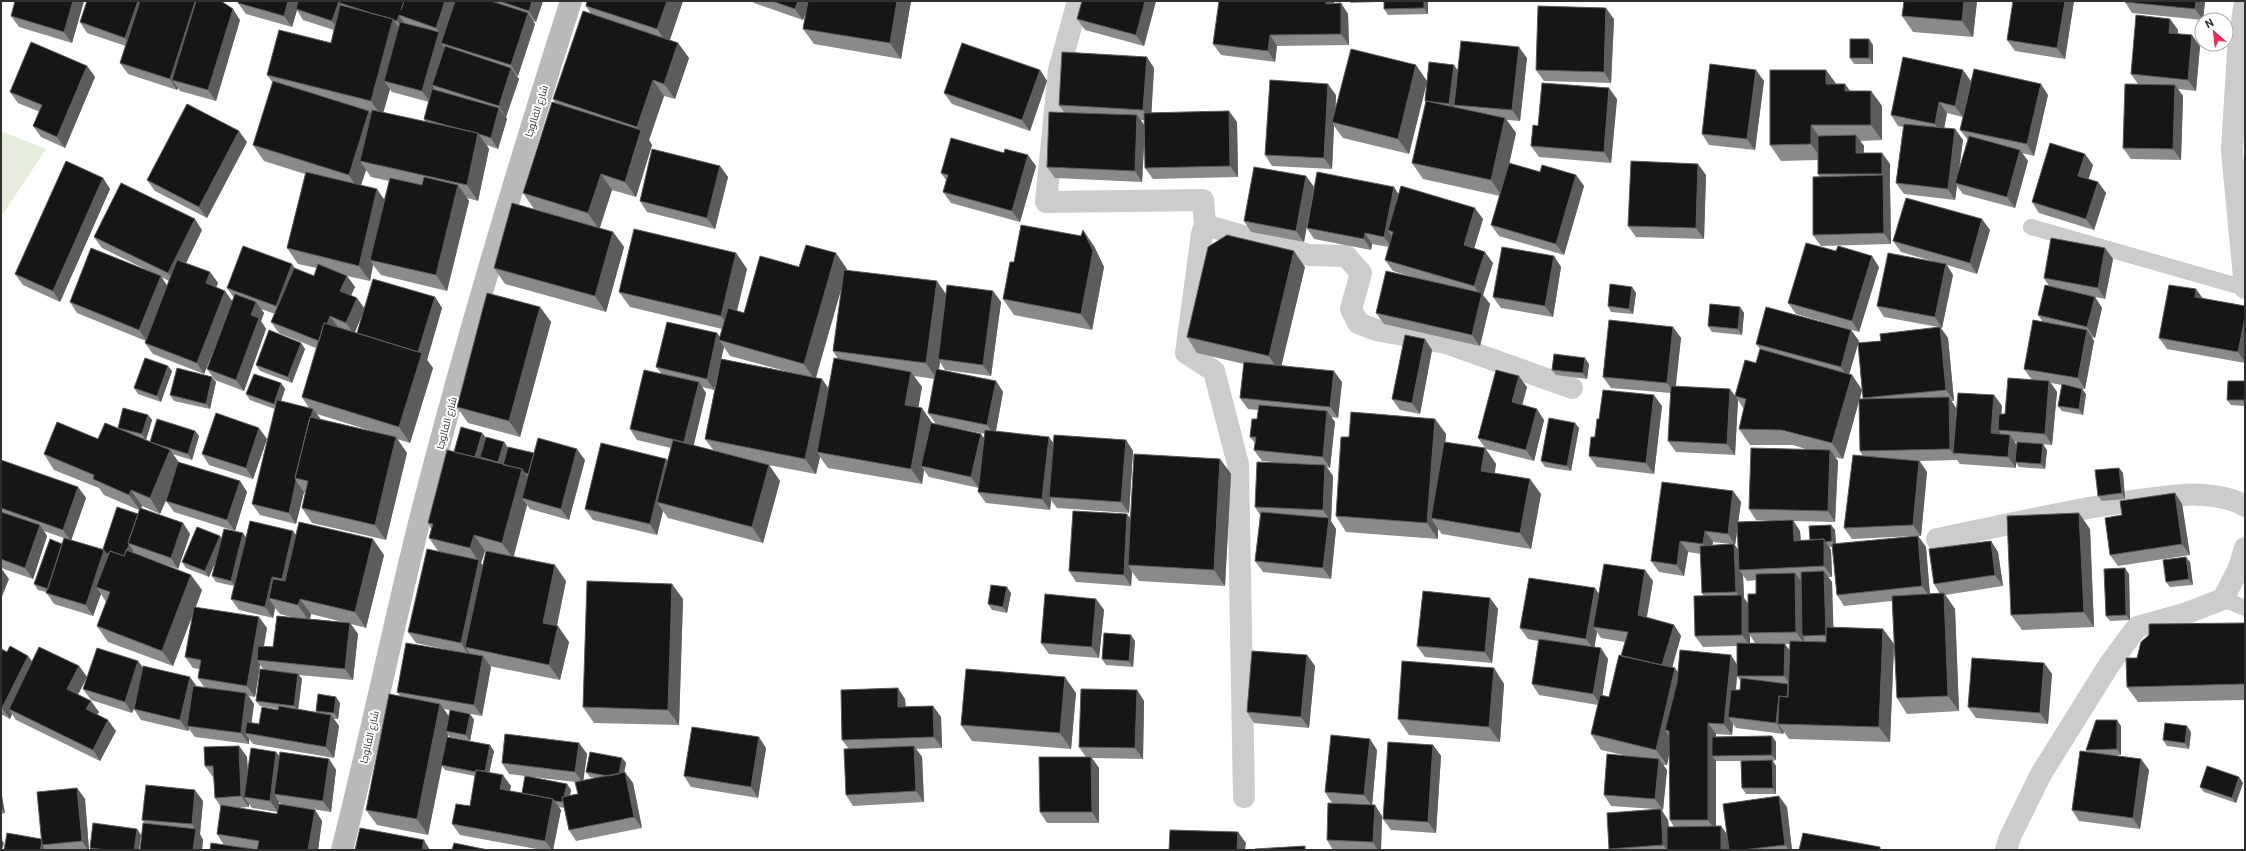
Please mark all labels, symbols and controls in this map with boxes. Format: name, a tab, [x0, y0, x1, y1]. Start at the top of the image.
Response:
north arrow	[2194, 12, 2234, 52]
text: N	[2203, 16, 2216, 31]
street label: شارع الفالوجا	[523, 84, 551, 139]
street label: شارع الفالوجا	[434, 396, 460, 451]
street label: شارع الفالوجا	[358, 710, 382, 765]

